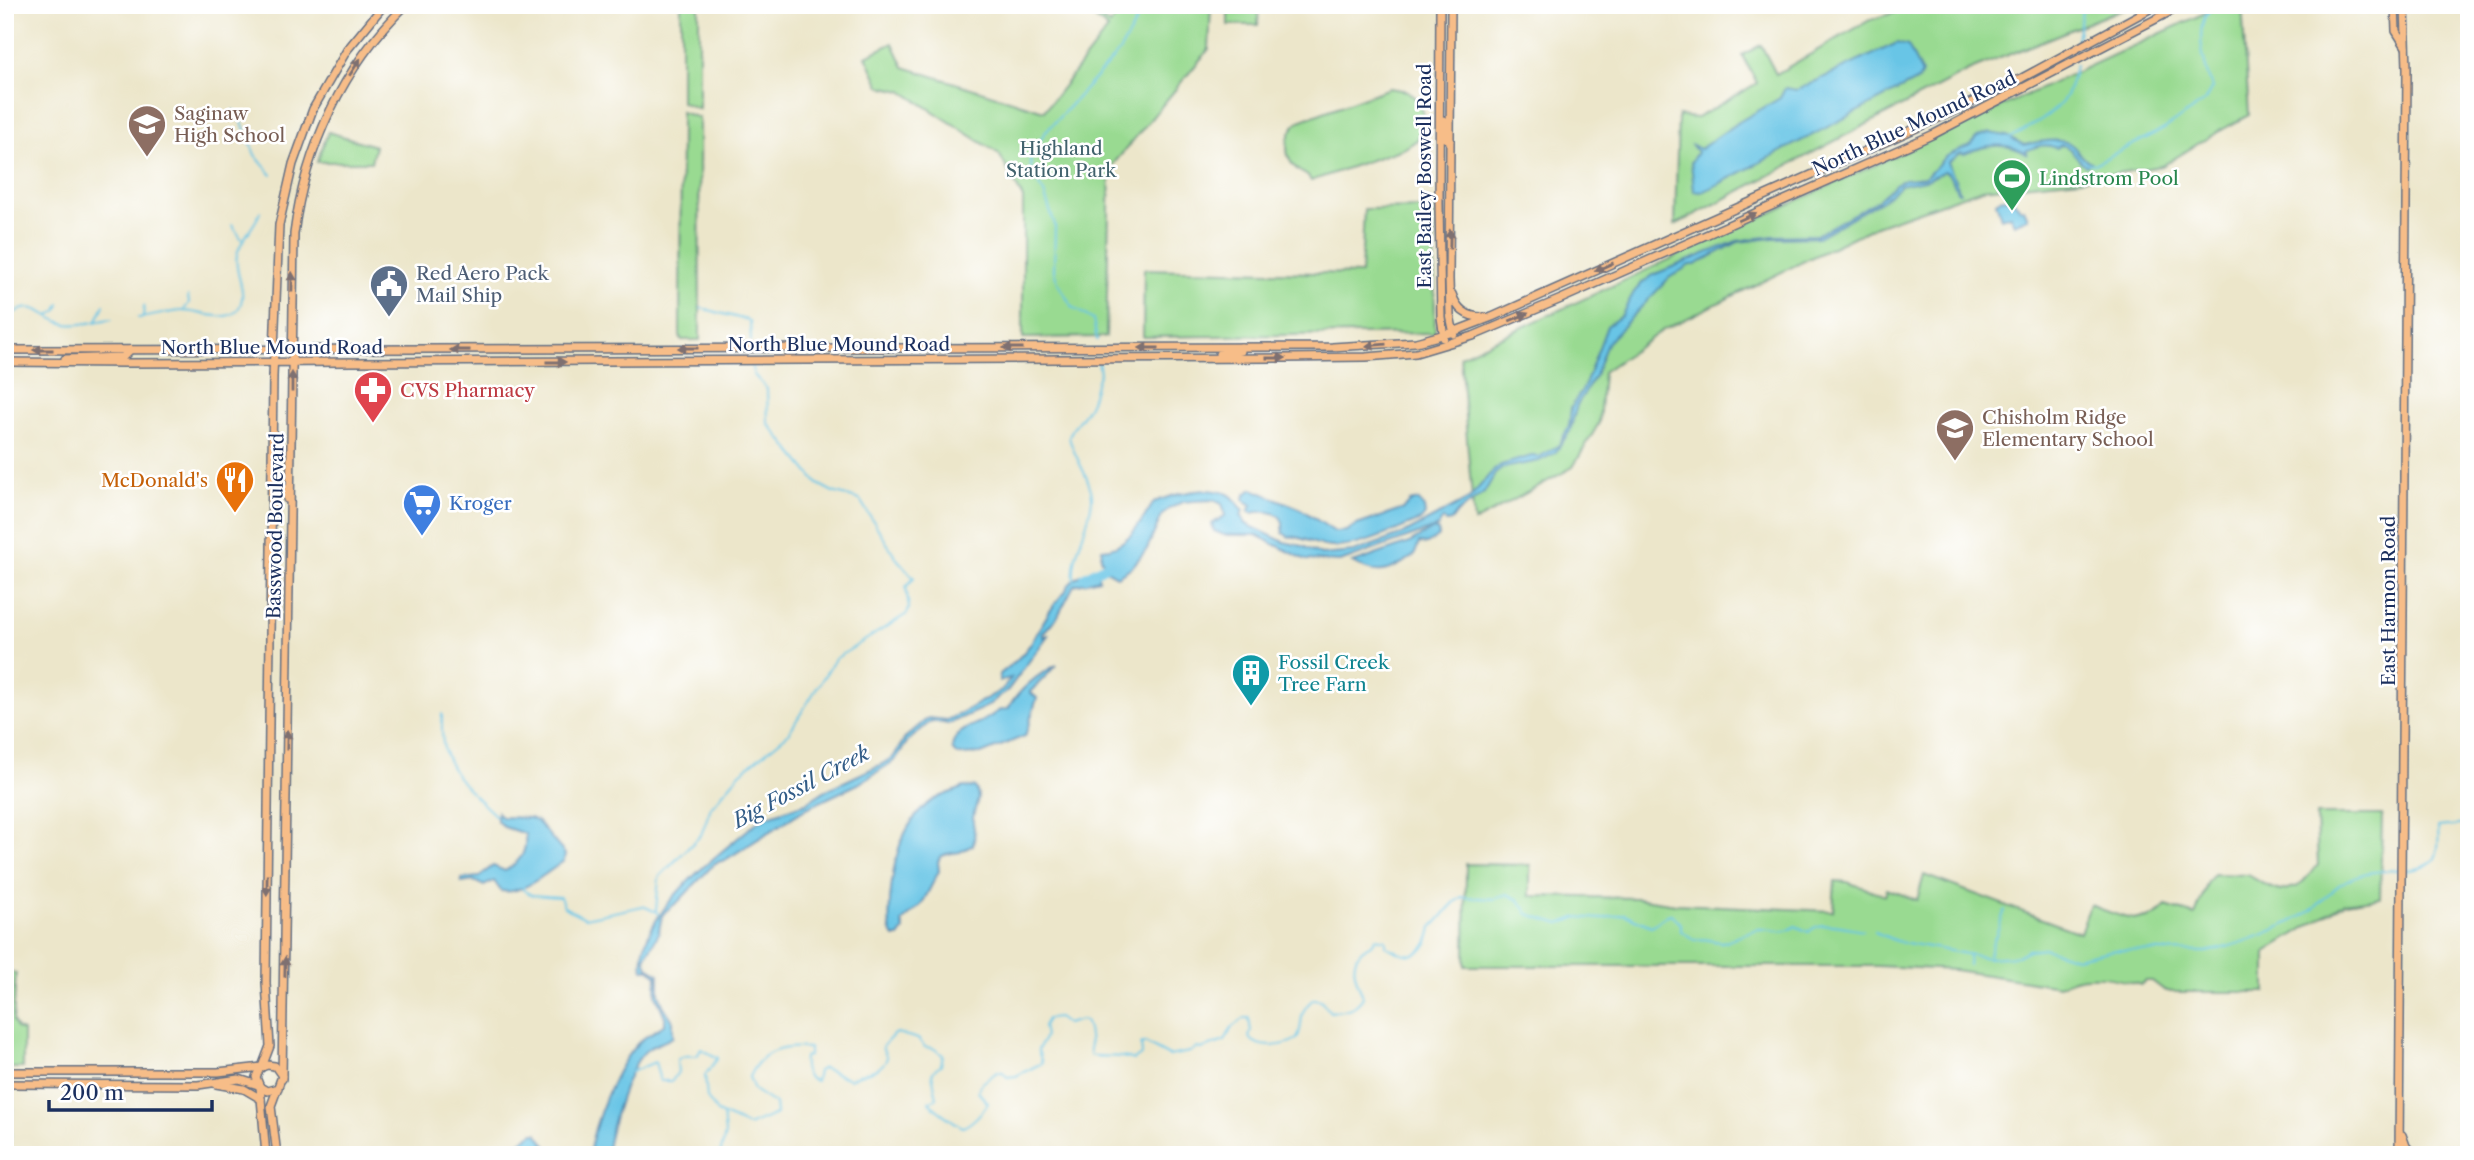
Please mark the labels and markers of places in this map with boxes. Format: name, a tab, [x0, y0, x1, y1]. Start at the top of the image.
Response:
place label: Saginaw High School	[174, 102, 286, 147]
school or university icon: Saginaw High School	[126, 103, 168, 158]
sports icon: Lindstrom Pool	[1991, 157, 2033, 212]
place label: Lindstrom Pool	[2039, 167, 2179, 190]
place label: Red Aero Pack Mail Ship	[416, 262, 549, 307]
public building icon: Red Aero Pack Mail Ship	[368, 263, 410, 318]
pharmacy icon: CVS Pharmacy	[352, 369, 394, 424]
place label: CVS Pharmacy	[400, 379, 535, 402]
place label: Chisholm Ridge Elementary School	[1982, 406, 2154, 451]
school or university icon: Chisholm Ridge Elementary School	[1934, 407, 1976, 462]
restaurant icon: McDonald's	[214, 459, 256, 514]
place label: McDonald's	[101, 469, 208, 492]
supermarket icon: Kroger	[401, 482, 443, 537]
place label: Kroger	[449, 492, 512, 515]
place label: Fossil Creek Tree Farn	[1278, 651, 1390, 696]
building icon: Fossil Creek Tree Farn	[1230, 652, 1272, 707]

